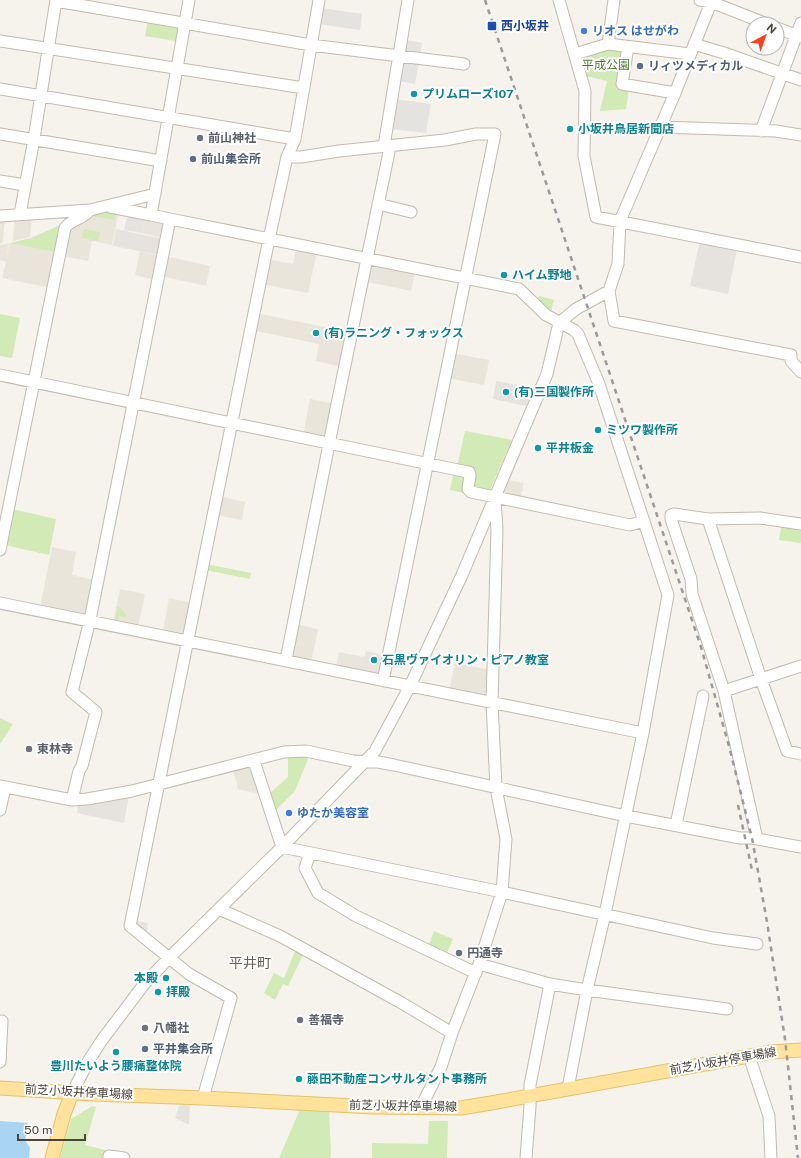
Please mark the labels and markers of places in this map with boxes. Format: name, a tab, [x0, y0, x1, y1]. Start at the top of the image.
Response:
place label: 西小坂井	[501, 19, 549, 33]
marker: 西小坂井	[486, 20, 498, 32]
place label: リオス はせがわ	[592, 24, 679, 38]
marker: リオス はせがわ	[579, 26, 589, 36]
place label: リィツメディカル	[648, 59, 743, 73]
marker: リィツメディカル	[635, 61, 645, 71]
place label: プリムローズ107	[422, 87, 514, 101]
marker: プリムローズ107	[409, 89, 419, 99]
place label: 小坂井鳥居新聞店	[578, 122, 674, 136]
marker: 小坂井鳥居新聞店	[565, 124, 575, 134]
place label: 前山神社	[208, 131, 256, 145]
marker: 前山神社	[195, 133, 205, 143]
place label: 前山集会所	[201, 152, 261, 166]
marker: 前山集会所	[188, 154, 198, 164]
place label: ハイム野地	[512, 268, 572, 282]
marker: ハイム野地	[499, 270, 509, 280]
place label: (有)ラニング・フォックス	[324, 326, 464, 340]
marker: (有)ラニング・フォックス	[311, 328, 321, 338]
place label: (有)三国製作所	[514, 385, 594, 399]
marker: (有)三国製作所	[501, 387, 511, 397]
place label: ミツワ製作所	[606, 423, 678, 437]
marker: ミツワ製作所	[593, 425, 603, 435]
place label: 平井板金	[546, 441, 594, 455]
marker: 平井板金	[533, 443, 543, 453]
place label: 石黒ヴァイオリン・ピアノ教室	[382, 653, 549, 667]
marker: 石黒ヴァイオリン・ピアノ教室	[369, 655, 379, 665]
place label: 東林寺	[37, 742, 73, 756]
marker: 東林寺	[24, 744, 34, 754]
place label: ゆたか美容室	[297, 806, 369, 820]
marker: ゆたか美容室	[284, 808, 294, 818]
place label: 円通寺	[467, 946, 503, 960]
marker: 円通寺	[454, 948, 464, 958]
place label: 本殿	[134, 971, 158, 985]
marker: 本殿	[161, 973, 171, 983]
place label: 拝殿	[166, 985, 190, 999]
marker: 拝殿	[153, 987, 163, 997]
place label: 善福寺	[308, 1013, 344, 1027]
marker: 善福寺	[295, 1015, 305, 1025]
place label: 八幡社	[153, 1021, 189, 1035]
marker: 八幡社	[140, 1023, 150, 1033]
place label: 平井集会所	[153, 1042, 213, 1056]
marker: 平井集会所	[140, 1044, 150, 1054]
marker: 豊川たいよう腰痛整体院	[111, 1047, 121, 1057]
place label: 豊川たいよう腰痛整体院	[50, 1059, 182, 1073]
place label: 藤田不動産コンサルタント事務所	[307, 1072, 487, 1086]
marker: 藤田不動産コンサルタント事務所	[294, 1074, 304, 1084]

